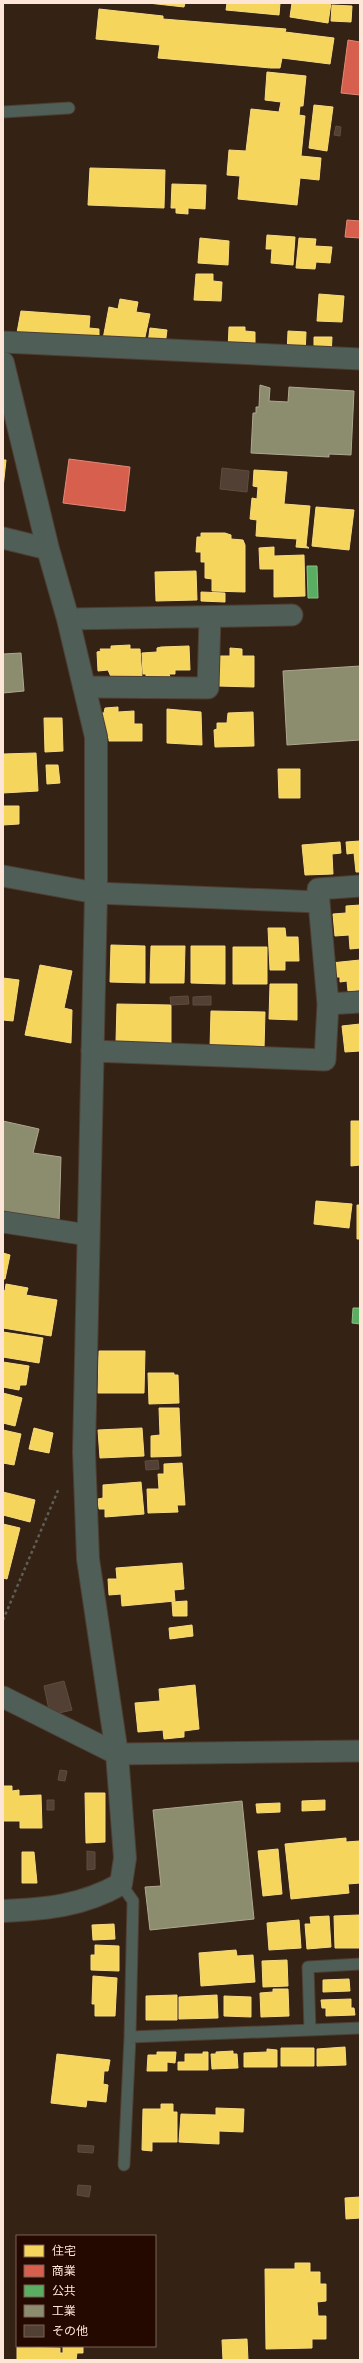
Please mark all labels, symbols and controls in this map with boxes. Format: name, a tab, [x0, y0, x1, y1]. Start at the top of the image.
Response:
legend	[16, 2235, 156, 2347]
text: 住宅	[52, 2244, 76, 2258]
text: 商業	[52, 2264, 76, 2278]
text: 公共	[52, 2284, 76, 2298]
text: 工業	[52, 2304, 76, 2318]
text: その他	[52, 2324, 88, 2338]

